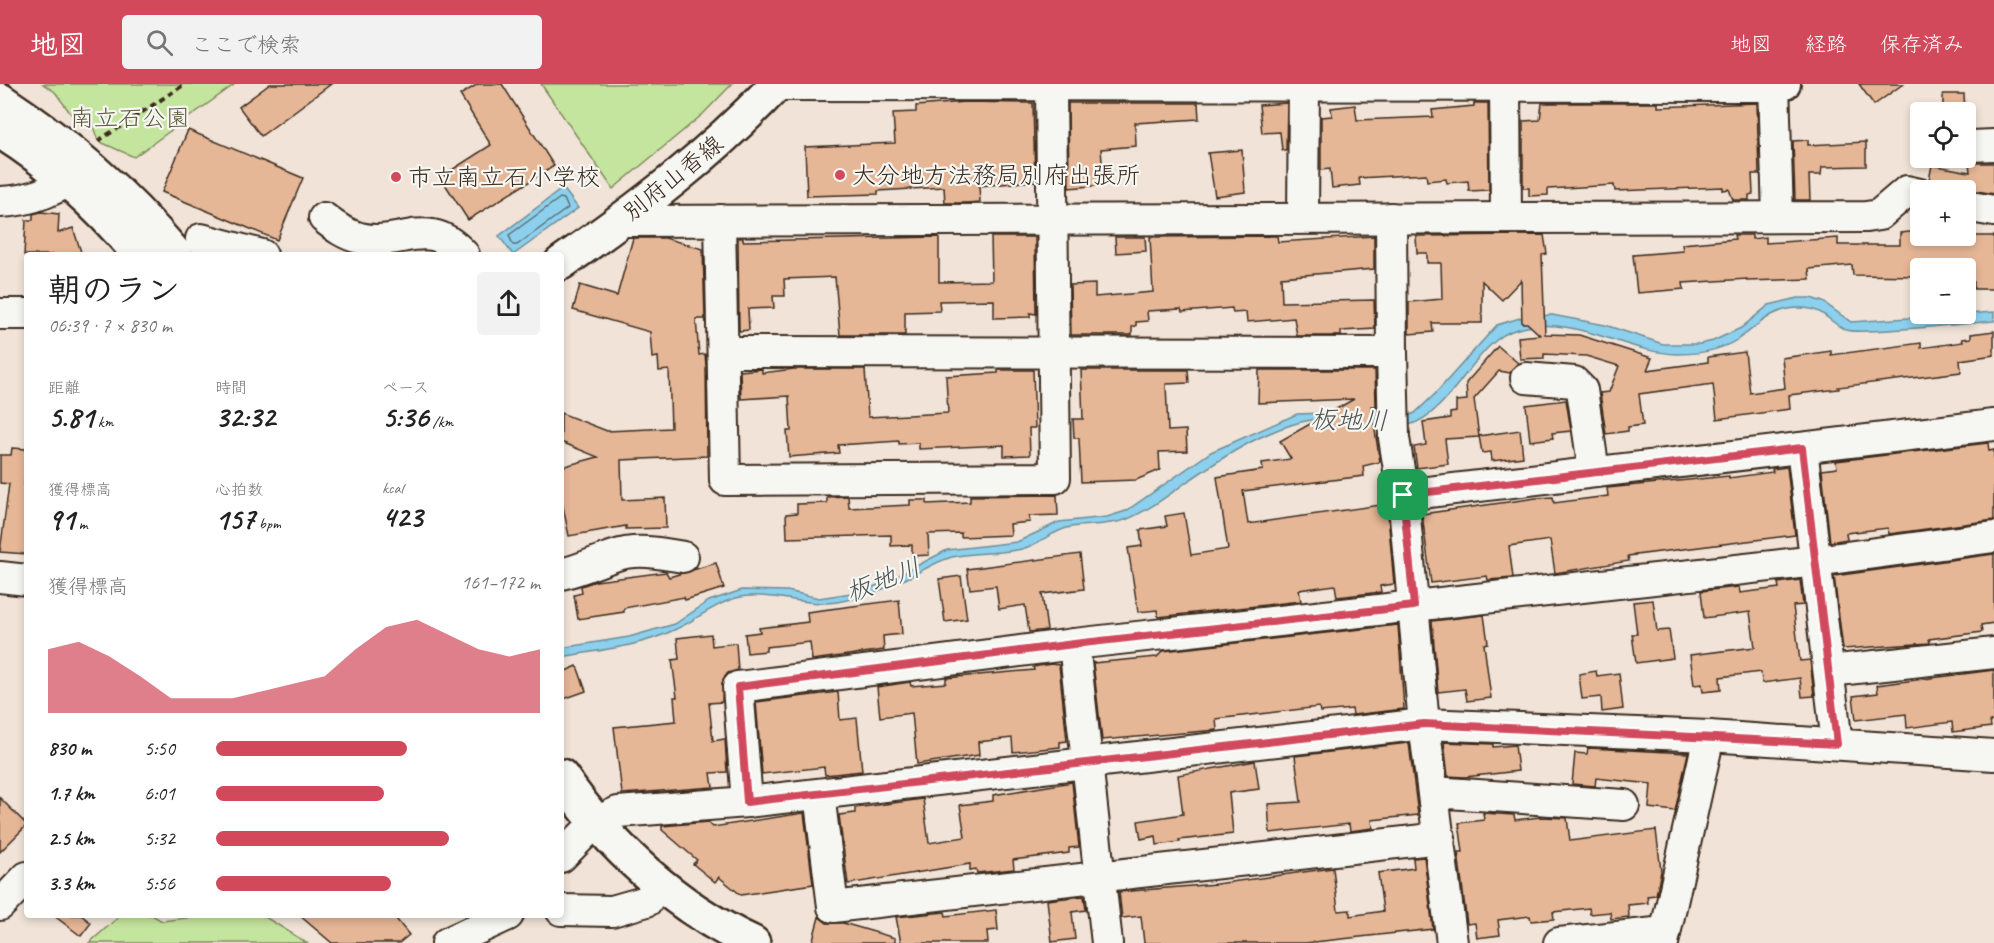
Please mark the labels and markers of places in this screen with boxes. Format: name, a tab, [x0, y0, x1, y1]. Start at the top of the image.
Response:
place label: 大分地方法務局別府出張所	[852, 160, 1140, 190]
place label: 市立南立石小学校	[408, 162, 600, 192]
marker: 大分地方法務局別府出張所	[833, 168, 847, 182]
marker: 市立南立石小学校	[389, 170, 403, 184]
pin	[1377, 469, 1428, 520]

